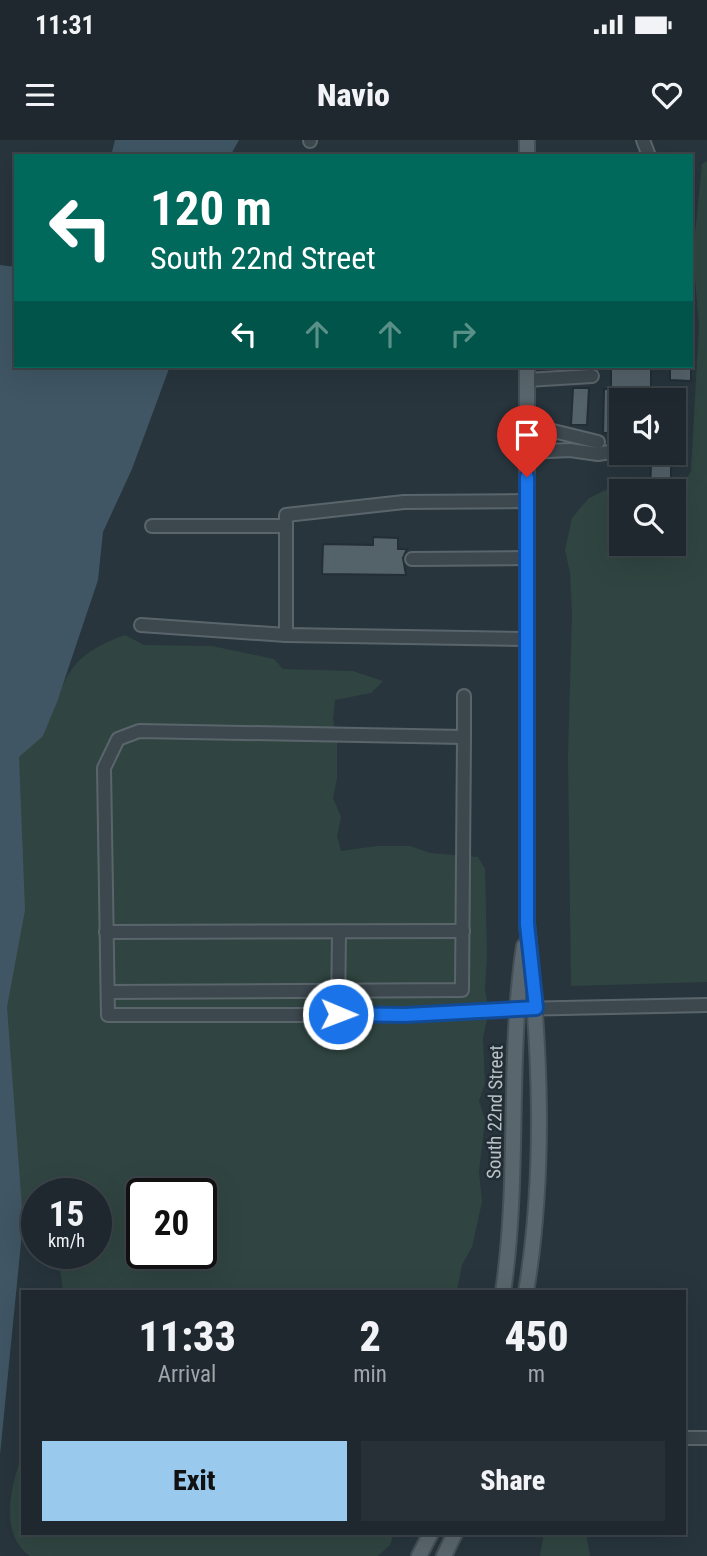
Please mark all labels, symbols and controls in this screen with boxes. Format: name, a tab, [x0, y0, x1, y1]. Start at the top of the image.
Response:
text: 11:31	[35, 10, 95, 40]
icon: menu	[21, 76, 59, 114]
text: Navio	[317, 76, 390, 114]
icon: heart	[648, 76, 686, 114]
text: 120 m	[150, 180, 272, 237]
icon: left	[35, 182, 126, 273]
text: South 22nd Street	[150, 239, 376, 277]
icon: left	[225, 315, 263, 353]
icon: ahead	[298, 315, 336, 353]
icon: ahead	[371, 315, 409, 353]
icon: right	[444, 315, 482, 353]
map controls	[609, 388, 686, 556]
button: sound	[609, 388, 686, 465]
pin	[497, 405, 557, 477]
icon: arrive	[508, 416, 546, 454]
button: search	[609, 479, 686, 556]
position arrow	[301, 977, 375, 1051]
street label: South 22nd Street	[482, 1045, 508, 1179]
speed limit sign: 20	[126, 1178, 217, 1269]
text: 15	[49, 1194, 84, 1235]
text: km/h	[48, 1230, 85, 1251]
text: 11:33	[138, 1312, 236, 1361]
text: 2	[359, 1312, 381, 1361]
text: 450	[504, 1312, 569, 1361]
text: Arrival	[158, 1361, 216, 1388]
text: min	[353, 1361, 387, 1388]
text: m	[528, 1361, 545, 1388]
button: Exit	[42, 1441, 347, 1521]
button: Share	[361, 1441, 665, 1521]

